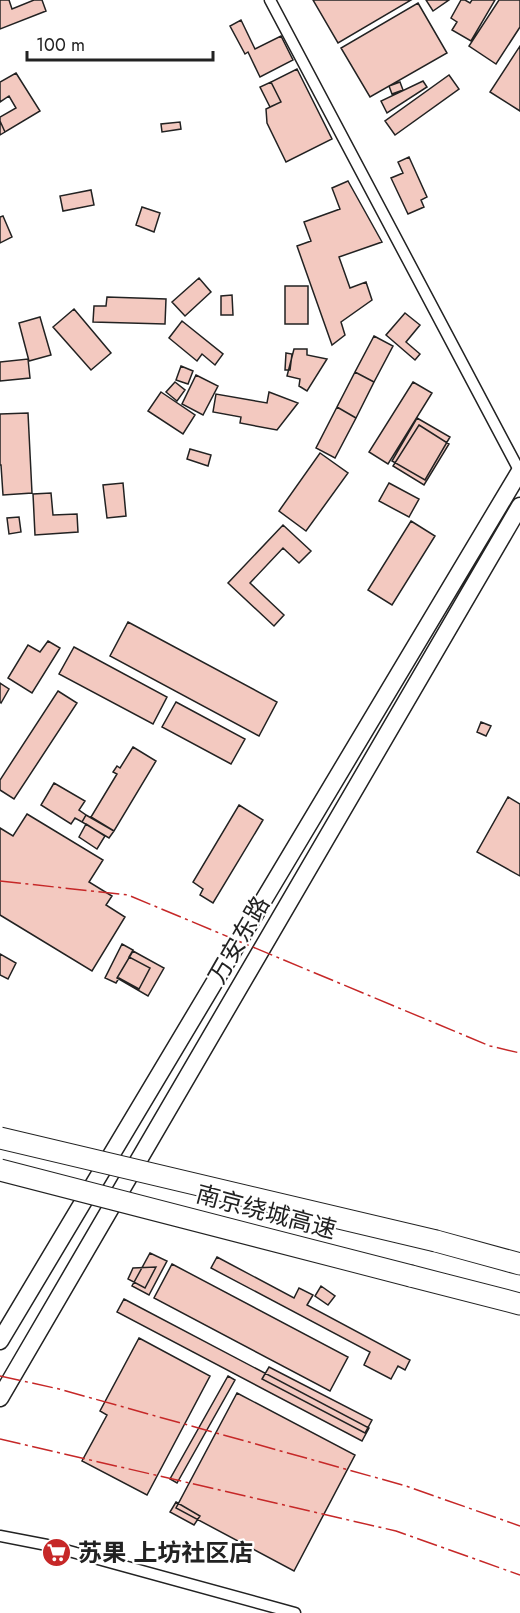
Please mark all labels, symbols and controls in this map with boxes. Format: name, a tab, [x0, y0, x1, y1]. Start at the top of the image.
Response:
scale bar	[27, 24, 213, 62]
text: 100 m	[36, 32, 85, 58]
street label: 万安东路	[199, 889, 278, 990]
street label: 南京绕城高速	[192, 1176, 340, 1247]
place label: 苏果 上坊社区店	[78, 1535, 253, 1570]
supermarket icon: 苏果 上坊社区店	[41, 1537, 73, 1569]

